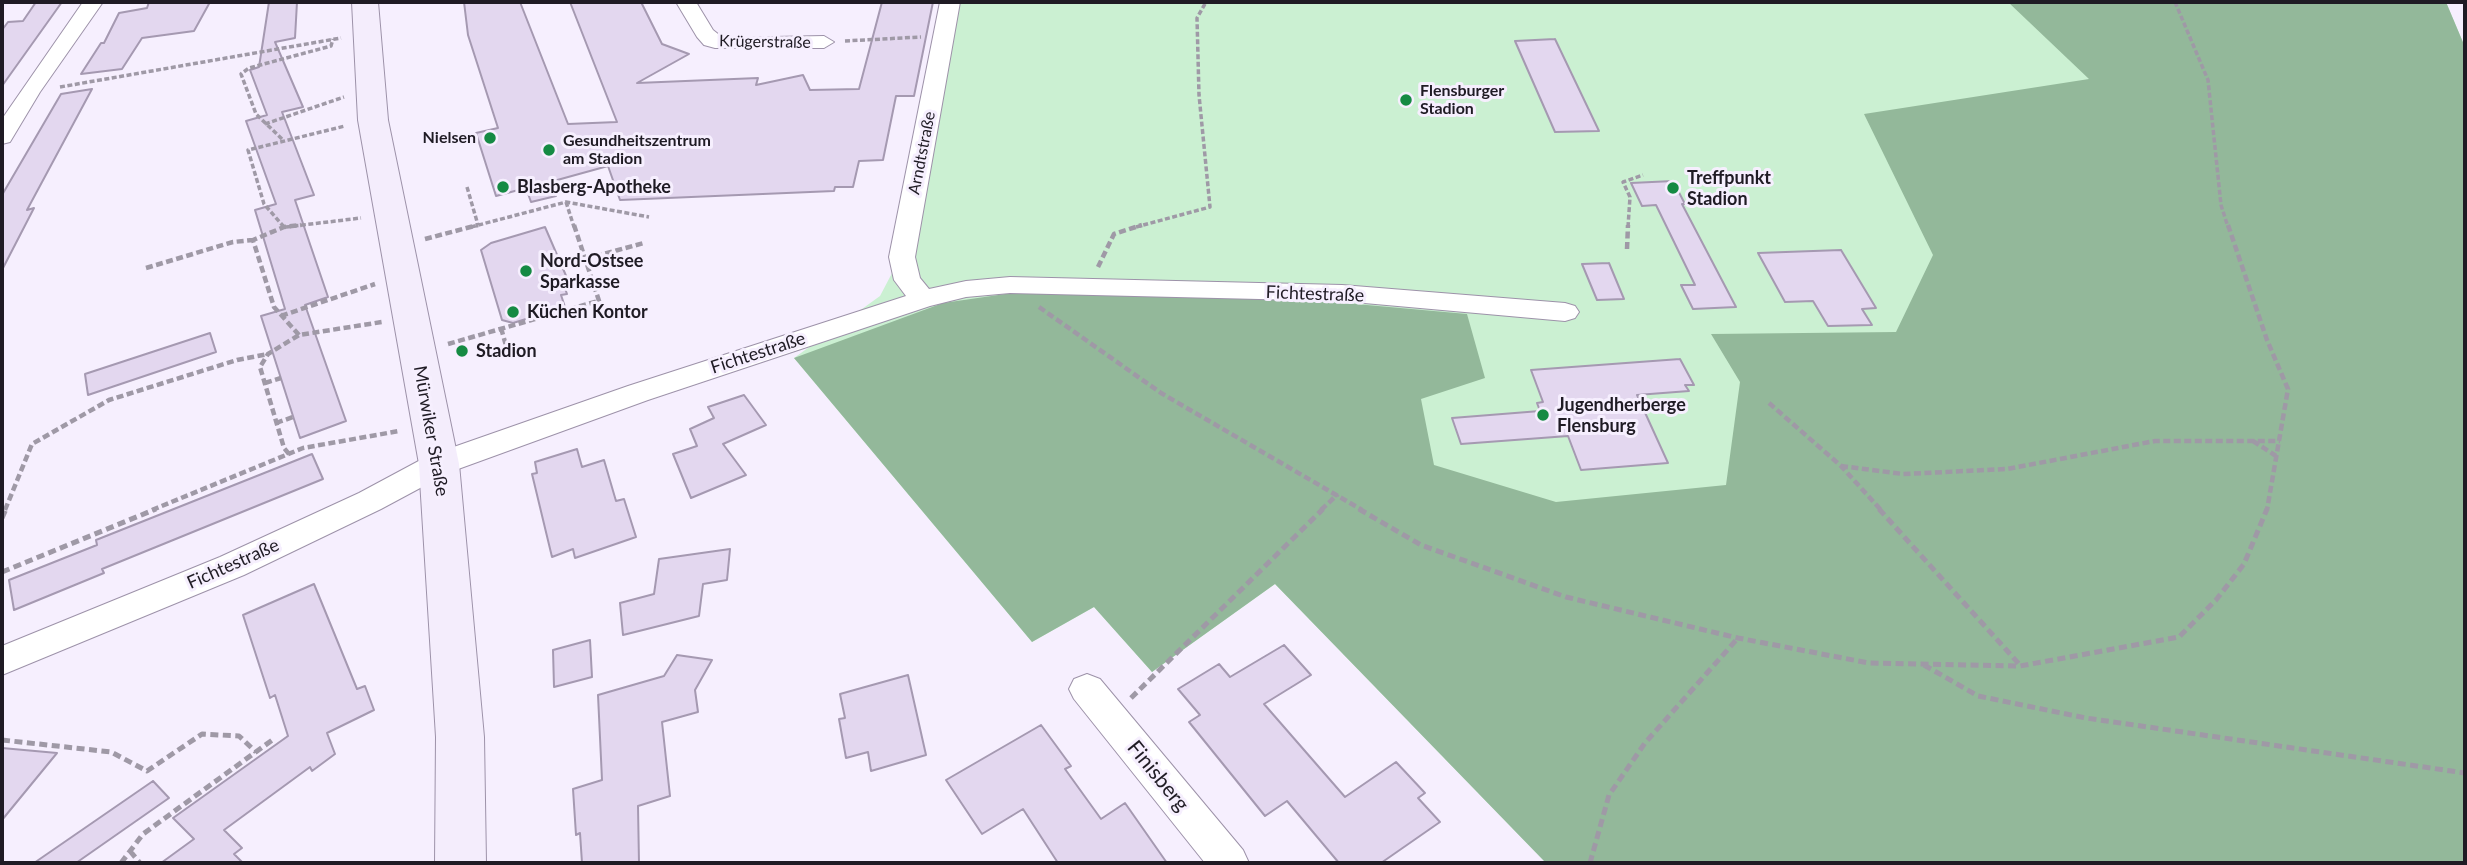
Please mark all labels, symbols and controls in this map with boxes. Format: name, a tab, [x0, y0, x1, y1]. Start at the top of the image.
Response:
street label: Krügerstraße	[719, 32, 811, 52]
place label: Flensburger Stadion	[1420, 81, 1504, 119]
marker: Flensburger Stadion	[1398, 92, 1414, 108]
street label: Arndtstraße	[905, 110, 939, 196]
place label: Nielsen	[423, 128, 476, 148]
marker: Nielsen	[482, 130, 498, 146]
place label: Gesundheitszentrum am Stadion	[563, 131, 711, 169]
marker: Gesundheitszentrum am Stadion	[541, 142, 557, 158]
place label: Treffpunkt Stadion	[1687, 167, 1771, 210]
place label: Blasberg-Apotheke	[517, 176, 671, 198]
marker: Blasberg-Apotheke	[495, 179, 511, 195]
marker: Treffpunkt Stadion	[1665, 180, 1681, 196]
place label: Nord-Ostsee Sparkasse	[540, 250, 643, 292]
marker: Nord-Ostsee Sparkasse	[518, 263, 534, 279]
street label: Fichtestraße	[1265, 281, 1365, 307]
place label: Küchen Kontor	[527, 301, 648, 323]
marker: Küchen Kontor	[505, 304, 521, 320]
street label: Fichtestraße	[708, 328, 808, 378]
place label: Stadion	[476, 340, 537, 362]
marker: Stadion	[454, 343, 470, 359]
street label: Mürwiker Straße	[409, 364, 453, 498]
place label: Jugendherberge Flensburg	[1557, 394, 1686, 436]
marker: Jugendherberge Flensburg	[1535, 407, 1551, 423]
street label: Fichtestraße	[184, 534, 282, 594]
street label: Finisberg	[1122, 735, 1194, 817]

